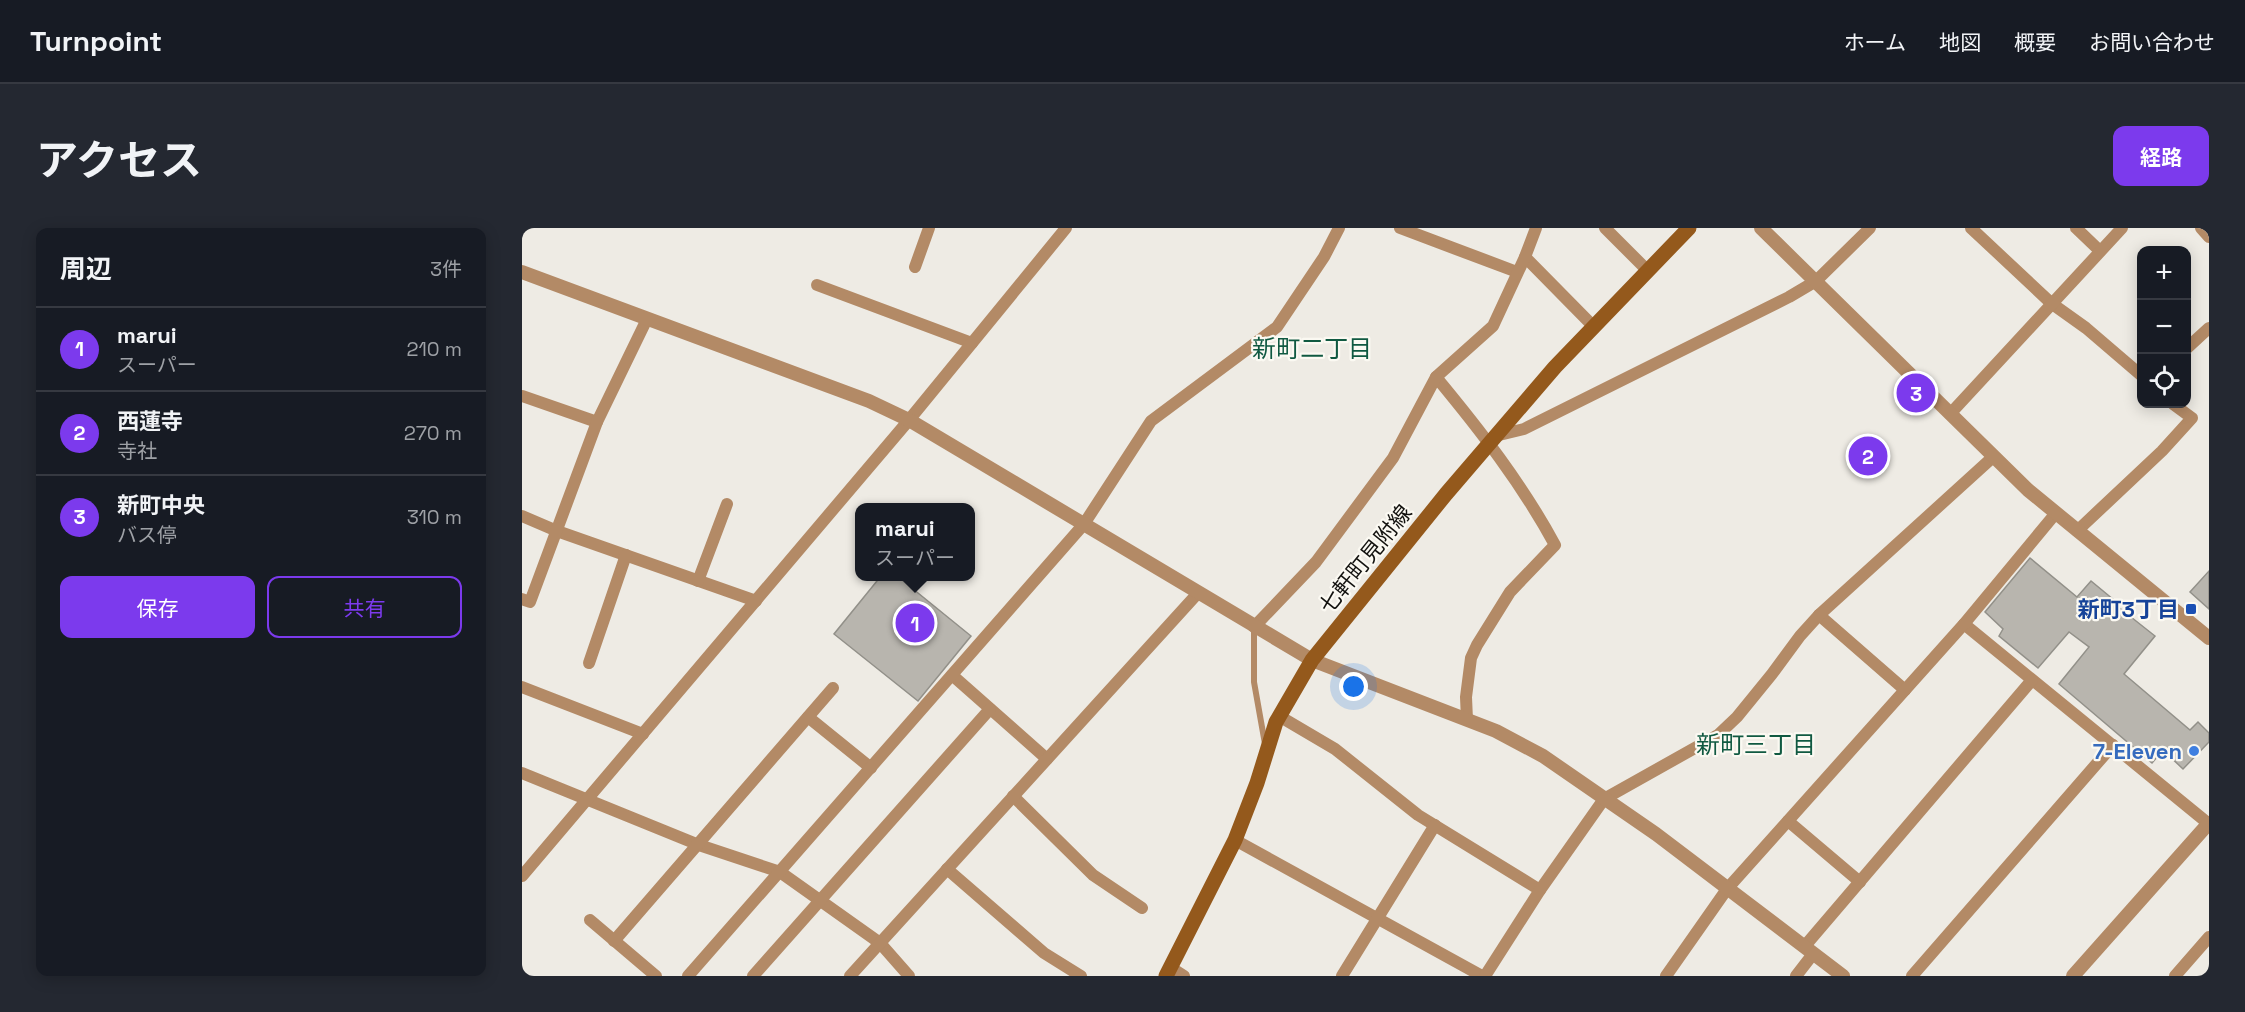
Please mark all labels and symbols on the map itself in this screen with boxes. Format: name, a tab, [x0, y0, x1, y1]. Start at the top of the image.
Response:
district label: 新町二丁目	[1252, 333, 1372, 364]
pin: 3	[1896, 370, 1936, 416]
pin: 2	[1848, 434, 1888, 478]
street label: 七軒町見附線	[1313, 499, 1417, 619]
place label: 新町3丁目	[2078, 595, 2179, 623]
pin: 1	[896, 600, 934, 646]
marker: 新町3丁目	[2184, 602, 2198, 616]
your location	[1339, 672, 1368, 701]
district label: 新町三丁目	[1696, 729, 1816, 760]
place label: 7-Eleven	[2093, 737, 2182, 765]
marker: 7-Eleven	[2187, 744, 2201, 758]

